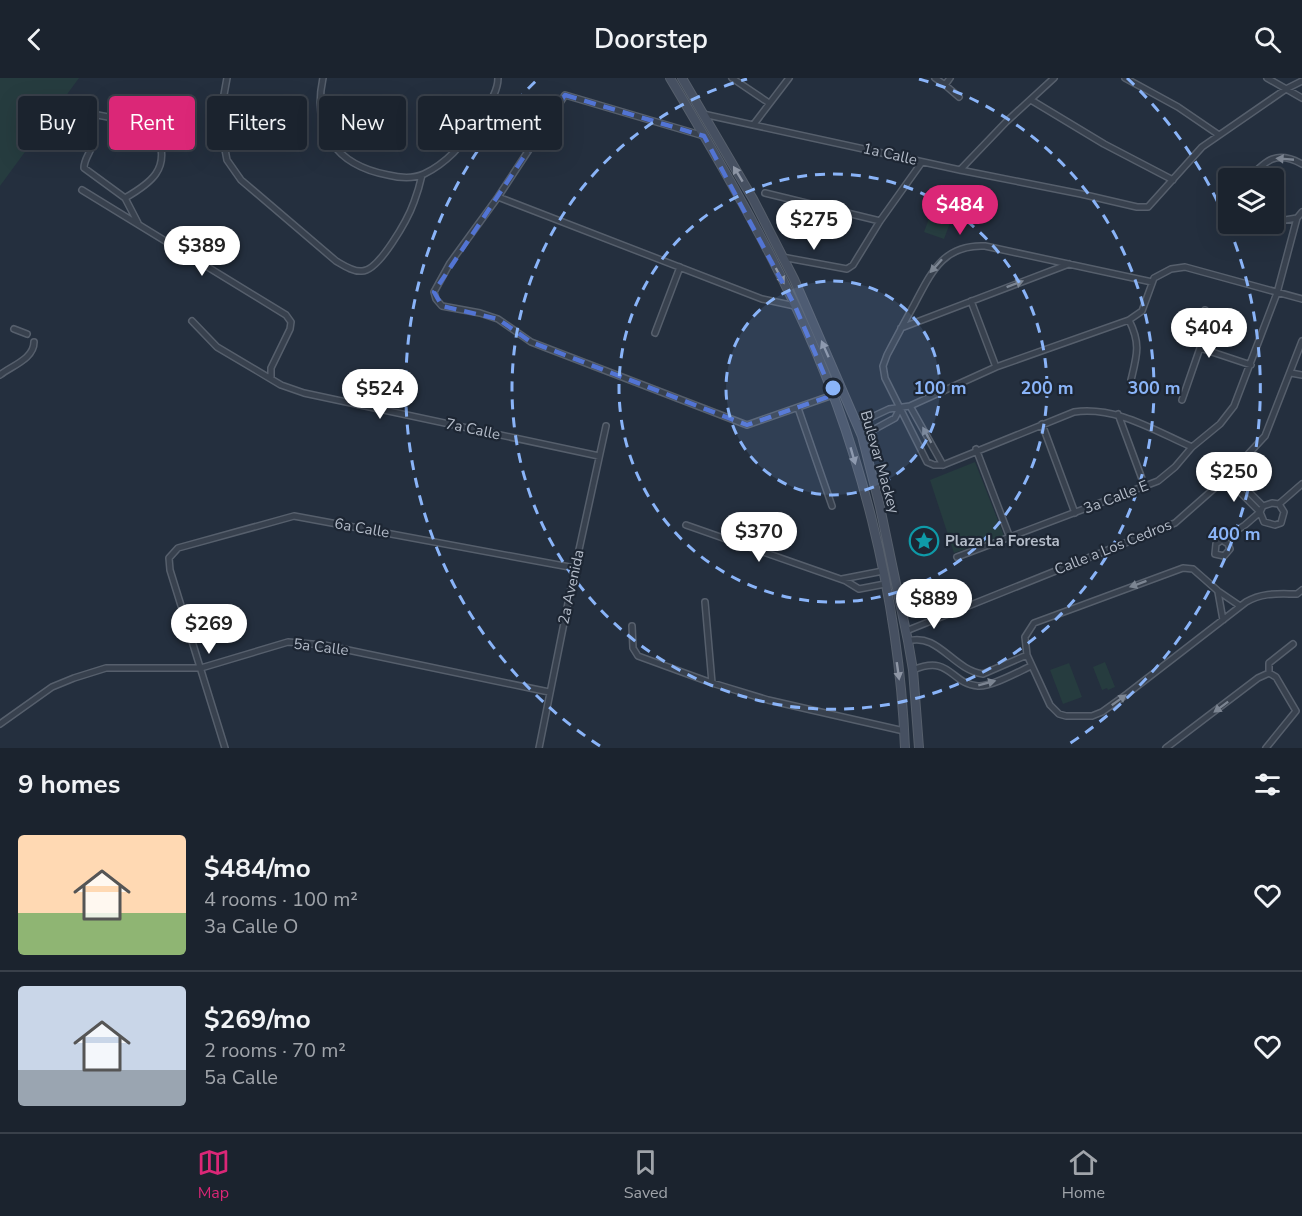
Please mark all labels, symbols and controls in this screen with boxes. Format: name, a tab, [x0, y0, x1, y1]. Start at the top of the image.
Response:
text: Doorstep	[594, 21, 708, 58]
icon: back	[18, 23, 51, 56]
icon: search	[1251, 23, 1284, 56]
chip: Buy	[18, 96, 97, 150]
chip: Rent	[109, 96, 195, 150]
chip: Filters	[207, 96, 307, 150]
chip: New	[319, 96, 406, 150]
chip: Apartment	[418, 96, 562, 150]
street label: 1a Calle	[861, 138, 919, 170]
one-way arrow	[1275, 154, 1294, 164]
one-way arrow	[733, 165, 743, 182]
map controls	[1218, 168, 1284, 234]
button: layers	[1218, 168, 1284, 234]
pin: $484	[924, 185, 996, 236]
text: $484	[936, 191, 984, 218]
pin: $275	[778, 200, 850, 251]
text: $275	[790, 206, 838, 233]
pin: $389	[166, 226, 238, 277]
text: $389	[178, 232, 226, 259]
one-way arrow	[930, 258, 943, 273]
one-way arrow	[775, 268, 785, 285]
one-way arrow	[1006, 279, 1024, 289]
pin: $404	[1173, 308, 1245, 359]
text: $404	[1185, 314, 1233, 341]
one-way arrow	[819, 340, 829, 358]
pin: $524	[344, 369, 416, 420]
text: $524	[356, 375, 404, 402]
text: 100 m	[913, 376, 967, 400]
text: 200 m	[1020, 376, 1074, 400]
text: 300 m	[1127, 376, 1181, 400]
centre of rings	[823, 378, 843, 398]
street label: Bulevar Mackey	[856, 408, 904, 516]
street label: 7a Calle	[444, 413, 502, 445]
one-way arrow	[922, 426, 932, 443]
one-way arrow	[849, 447, 859, 465]
pin: $250	[1198, 452, 1270, 503]
text: $250	[1210, 458, 1258, 485]
street label: 3a Calle E	[1081, 475, 1151, 519]
pin: $370	[723, 512, 795, 563]
street label: 6a Calle	[333, 513, 391, 543]
street label: Calle a Los Cedros	[1051, 514, 1175, 580]
text: $370	[735, 518, 783, 545]
text: 400 m	[1207, 522, 1261, 546]
place icon: Plaza La Foresta	[908, 525, 940, 557]
place label: Plaza La Foresta	[945, 531, 1060, 551]
street label: 2a Avenida	[553, 548, 589, 626]
pin: $889	[898, 579, 970, 630]
one-way arrow	[1129, 580, 1147, 590]
text: $889	[910, 585, 958, 612]
pin: $269	[173, 604, 245, 655]
text: $269	[185, 610, 233, 637]
street label: 5a Calle	[292, 634, 350, 660]
one-way arrow	[894, 661, 903, 680]
one-way arrow	[978, 678, 996, 688]
one-way arrow	[1112, 694, 1127, 706]
one-way arrow	[1213, 700, 1228, 712]
text: 9 homes	[18, 767, 120, 802]
icon: filters	[1251, 768, 1284, 801]
text: $484/mo	[204, 851, 311, 886]
icon: home	[66, 859, 138, 931]
icon: heart	[1251, 879, 1284, 912]
text: 4 rooms · 100 m²	[204, 886, 358, 913]
text: 3a Calle O	[204, 913, 298, 940]
text: $269/mo	[204, 1002, 311, 1037]
icon: home	[66, 1010, 138, 1082]
icon: heart	[1251, 1030, 1284, 1063]
text: 2 rooms · 70 m²	[204, 1037, 346, 1064]
text: 5a Calle	[204, 1064, 278, 1091]
tab: Map	[197, 1146, 230, 1204]
tab: Saved	[624, 1146, 668, 1204]
tab: Home	[1062, 1146, 1105, 1204]

